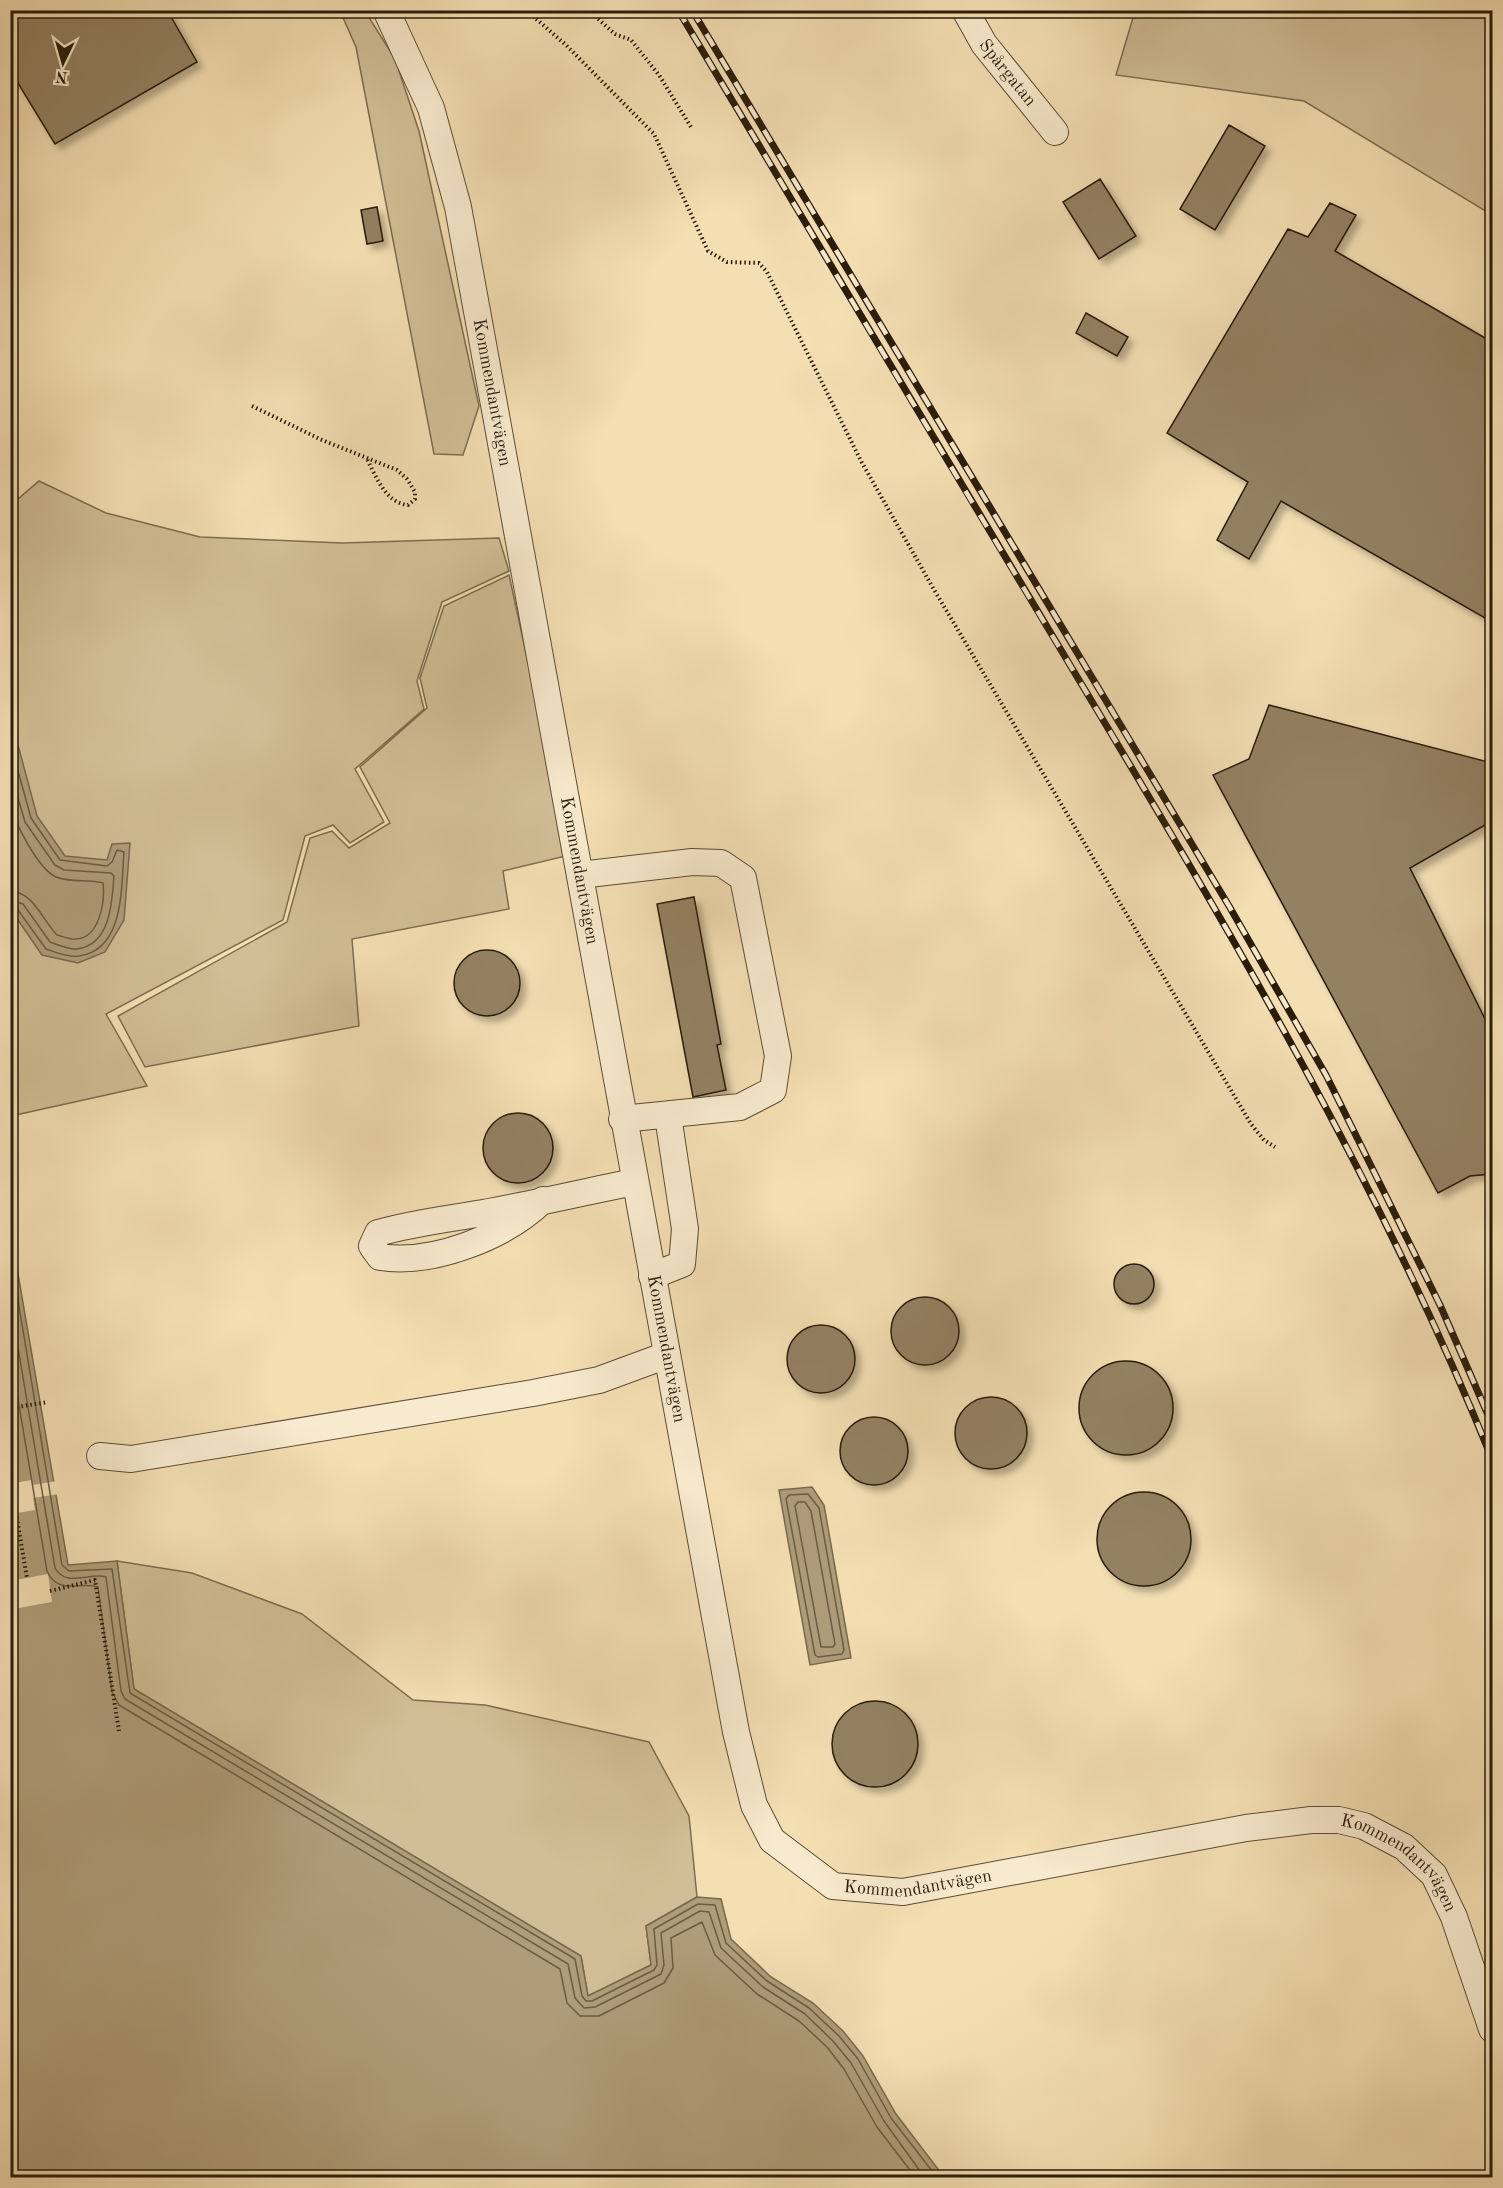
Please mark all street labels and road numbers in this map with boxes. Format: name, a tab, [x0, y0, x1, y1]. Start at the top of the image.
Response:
street label: Spårgatan	[975, 36, 1040, 110]
street label: Kommendantvägen	[470, 317, 514, 468]
street label: Kommendantvägen	[557, 795, 601, 946]
street label: Kommendantvägen	[644, 1273, 688, 1424]
street label: Kommendantvägen	[1339, 1812, 1459, 1915]
street label: Kommendantvägen	[843, 1867, 993, 1901]

